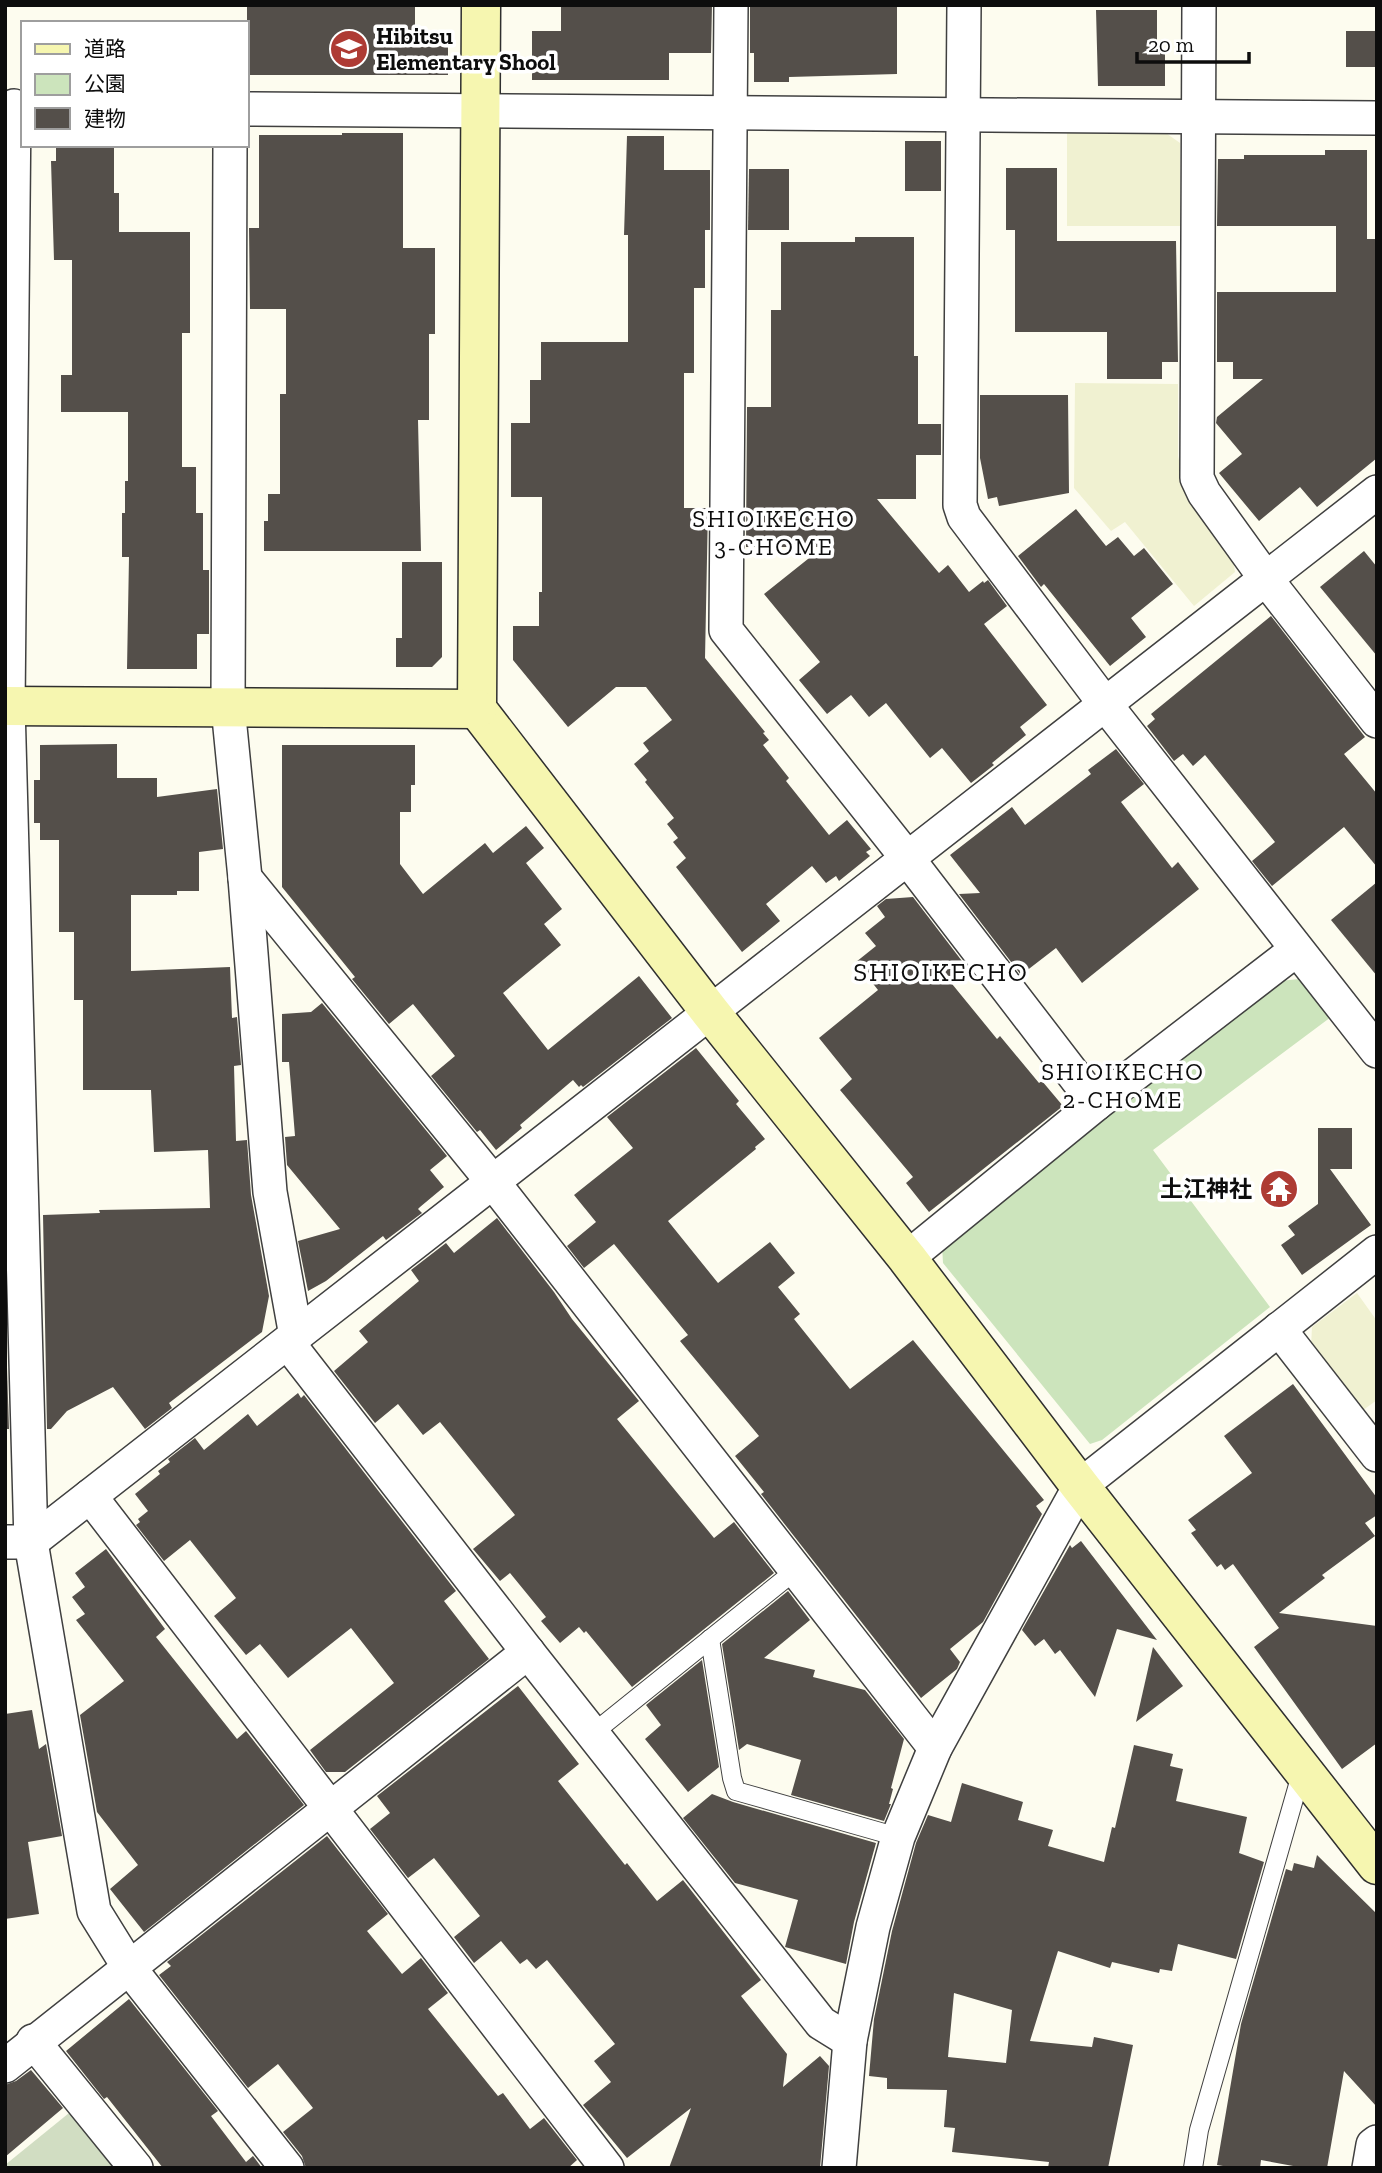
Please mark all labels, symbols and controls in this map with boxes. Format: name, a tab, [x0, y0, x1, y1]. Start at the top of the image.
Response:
legend	[21, 21, 248, 147]
scale bar	[1137, 21, 1249, 65]
place label: Hibitsu Elementary Shool	[376, 22, 556, 76]
school or university icon: Hibitsu Elementary Shool	[328, 28, 370, 70]
text: 20 m	[1148, 32, 1194, 57]
text: 道路	[84, 36, 126, 61]
text: 公園	[84, 71, 126, 96]
text: 建物	[84, 106, 126, 131]
district label: SHIOIKECHO 3-CHOME	[692, 504, 856, 561]
district label: SHIOIKECHO	[853, 956, 1029, 988]
district label: SHIOIKECHO 2-CHOME	[1041, 1057, 1205, 1114]
temple icon: 土江神社	[1258, 1168, 1300, 1210]
place label: 土江神社	[1160, 1175, 1252, 1203]

